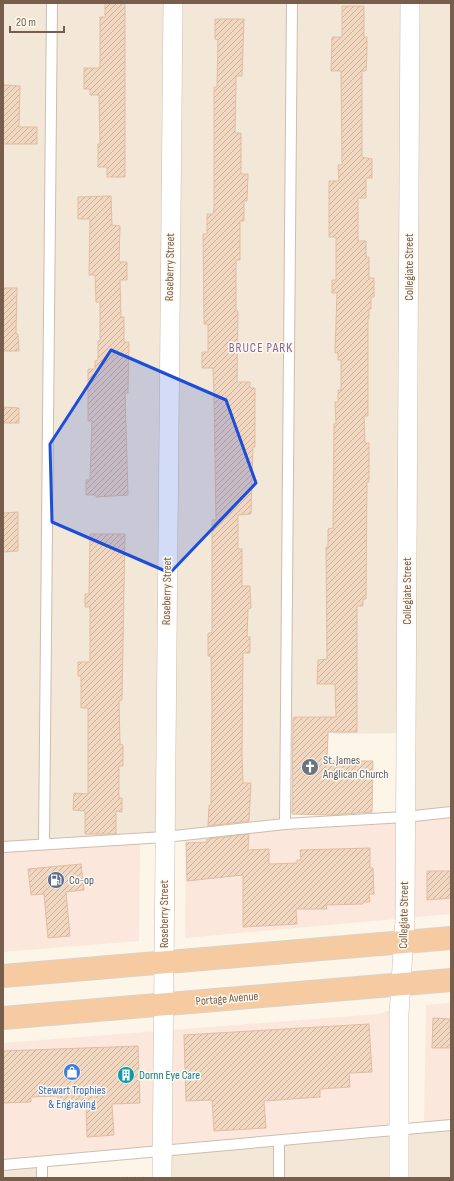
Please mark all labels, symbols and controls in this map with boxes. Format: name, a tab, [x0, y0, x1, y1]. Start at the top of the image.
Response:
scale bar	[10, 8, 64, 34]
text: 20 m	[16, 15, 36, 30]
street label: Roseberry Street	[162, 232, 178, 301]
street label: Collegiate Street	[402, 233, 417, 301]
district label: BRUCE PARK	[229, 340, 293, 356]
street label: Roseberry Street	[159, 556, 175, 625]
street label: Collegiate Street	[400, 557, 415, 625]
place label: St. James Anglican Church	[322, 753, 388, 782]
church icon: St. James Anglican Church	[300, 757, 320, 777]
fuel station icon: Co-op	[46, 870, 66, 890]
place label: Co-op	[69, 873, 94, 888]
street label: Roseberry Street	[157, 880, 172, 948]
street label: Collegiate Street	[396, 881, 412, 949]
street label: Portage Avenue	[195, 989, 259, 1009]
shop icon: Stewart Trophies & Engraving	[62, 1062, 82, 1082]
building icon: Dornn Eye Care	[116, 1065, 136, 1085]
place label: Dornn Eye Care	[139, 1068, 200, 1083]
place label: Stewart Trophies & Engraving	[38, 1083, 106, 1112]

